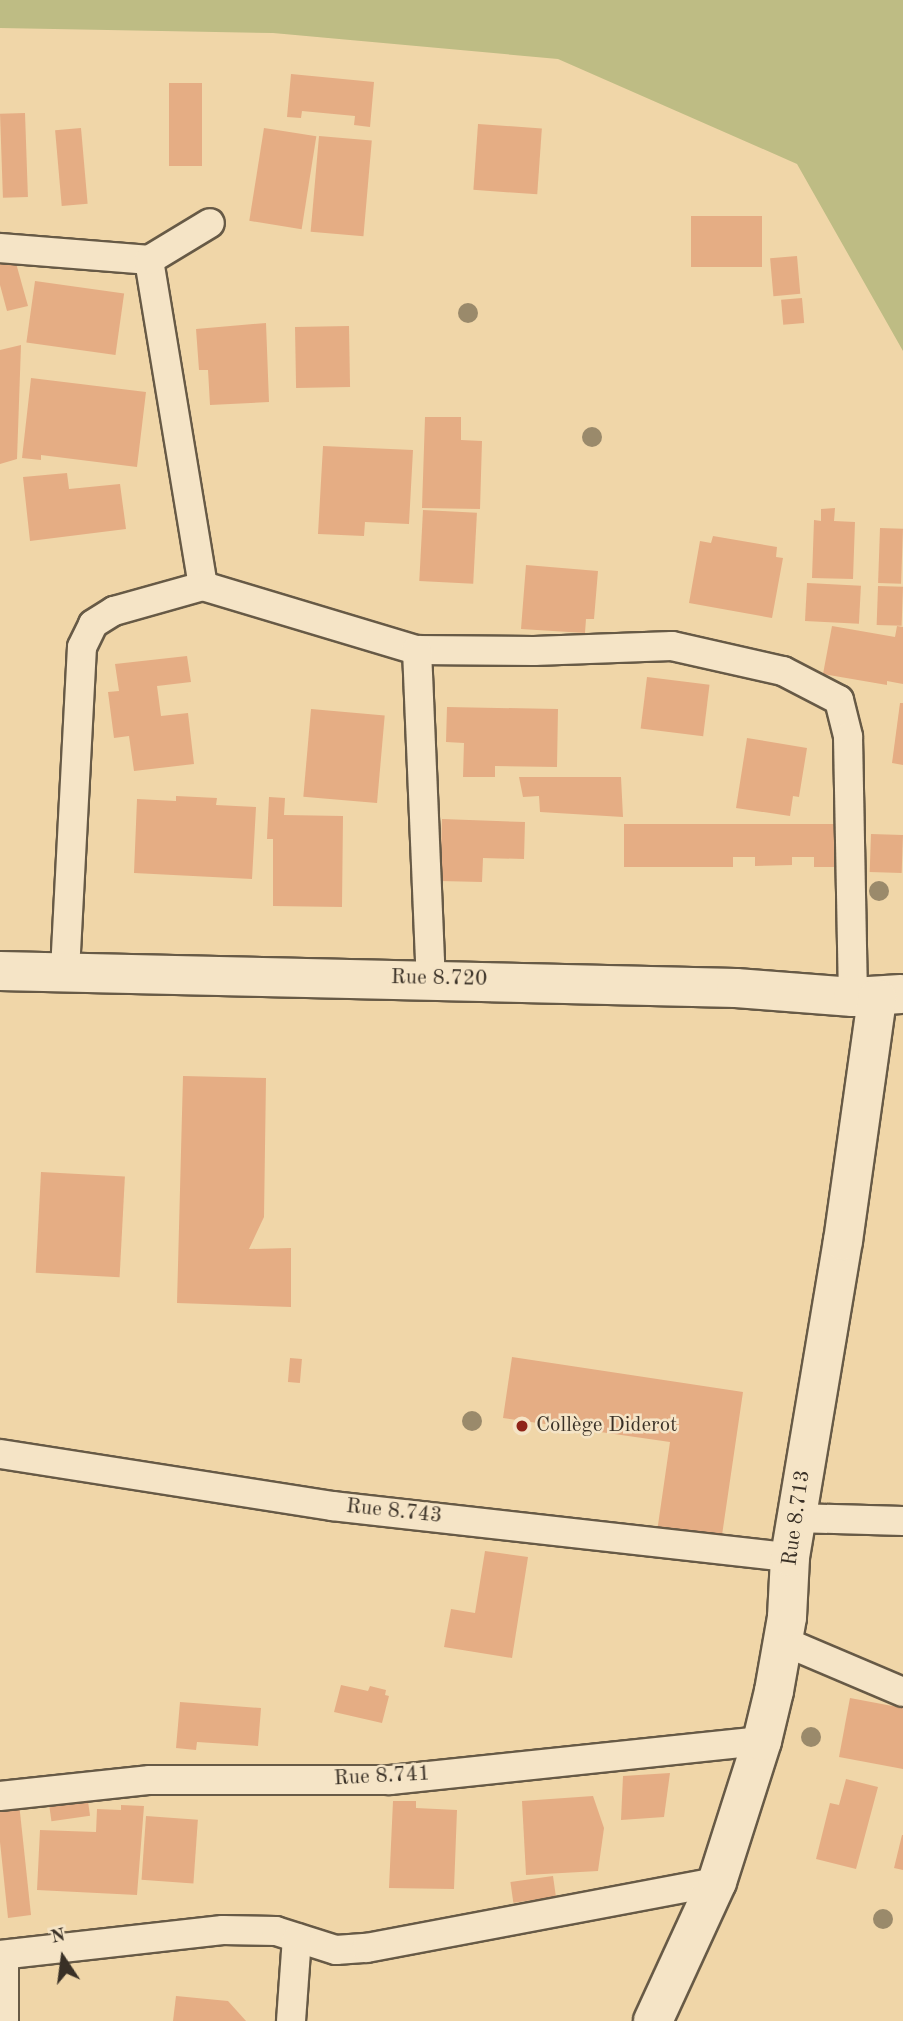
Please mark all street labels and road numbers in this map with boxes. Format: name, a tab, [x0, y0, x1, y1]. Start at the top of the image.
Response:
street label: Rue 8.720	[391, 966, 487, 992]
street label: Rue 8.713	[778, 1469, 816, 1567]
street label: Rue 8.743	[345, 1494, 443, 1530]
street label: Rue 8.741	[333, 1762, 431, 1792]

